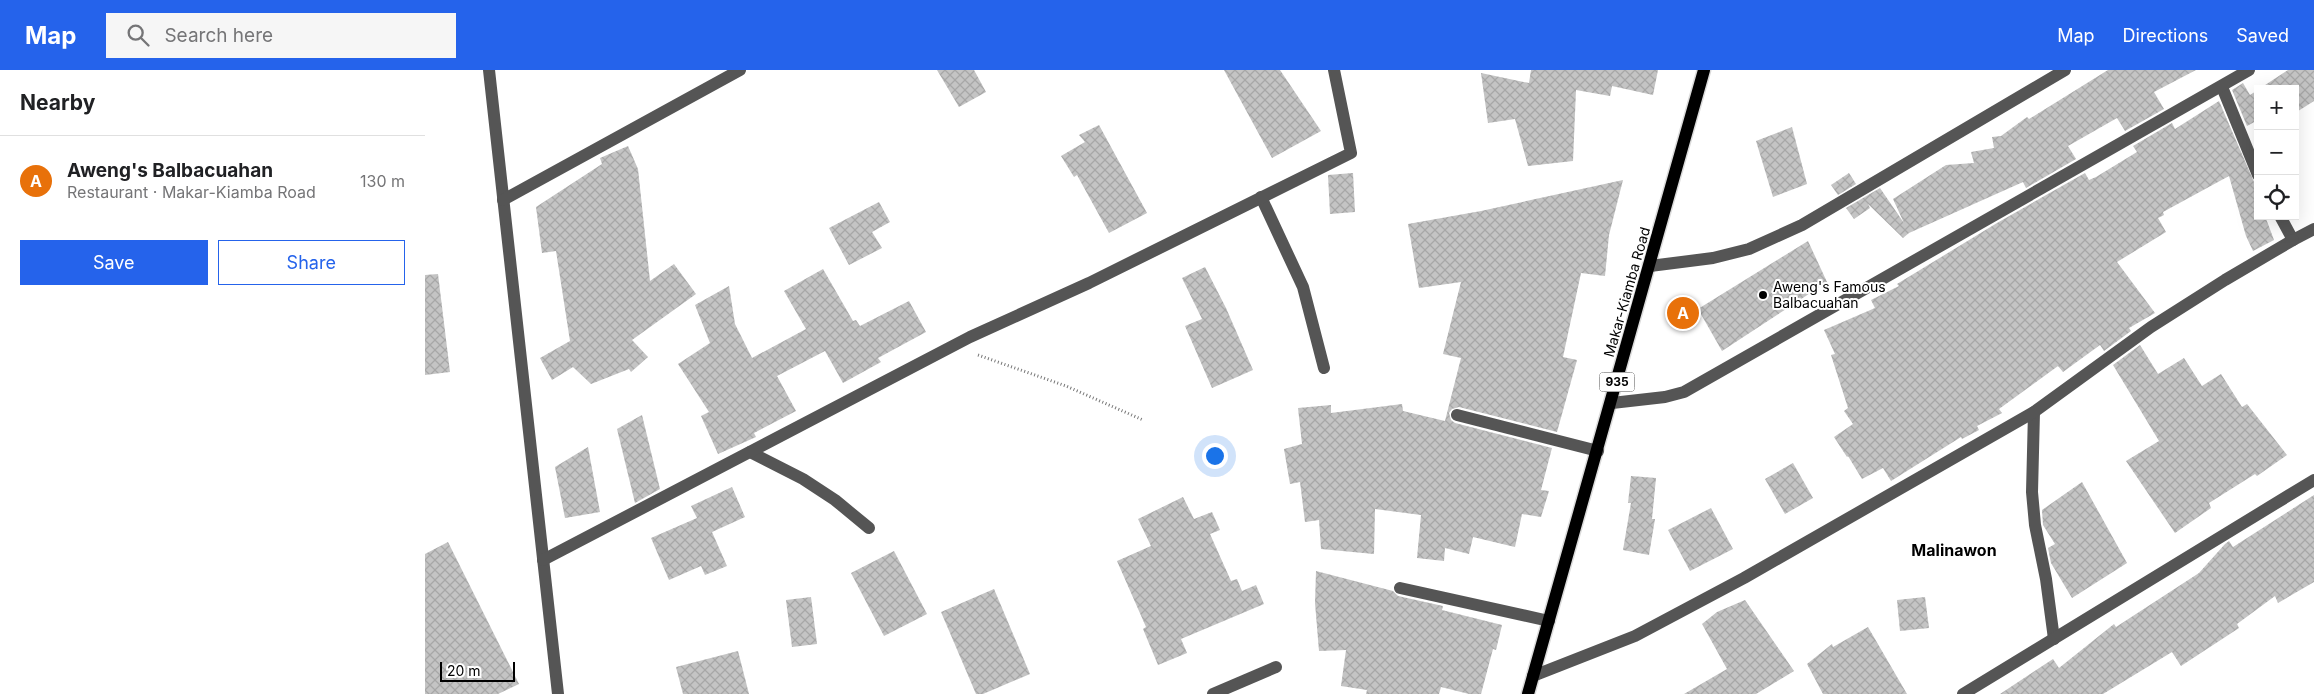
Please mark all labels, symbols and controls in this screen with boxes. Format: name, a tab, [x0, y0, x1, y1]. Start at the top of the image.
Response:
search box	[106, 13, 456, 58]
text: Map	[25, 21, 76, 50]
icon: search	[124, 21, 152, 49]
text: Search here	[164, 24, 273, 47]
text: Map	[2057, 25, 2095, 46]
text: Directions	[2123, 25, 2208, 46]
text: Saved	[2236, 25, 2289, 46]
map controls	[2254, 85, 2299, 220]
button: +	[2254, 85, 2299, 130]
text: Nearby	[20, 90, 95, 115]
button: −	[2254, 130, 2299, 175]
text: Aweng's Balbacuahan	[67, 159, 273, 182]
text: A	[30, 171, 42, 191]
text: 130 m	[360, 171, 405, 191]
button: locate	[2254, 175, 2299, 220]
text: Restaurant · Makar-Kiamba Road	[67, 182, 316, 202]
street label: Makar-Kiamba Road	[1600, 225, 1653, 359]
button: Save	[20, 240, 208, 285]
button: Share	[218, 240, 405, 285]
place label: Aweng's Famous Balbacuahan	[1773, 278, 1886, 311]
marker: Aweng's Famous Balbacuahan	[1757, 289, 1769, 301]
pin: A	[1667, 294, 1699, 332]
road number: 935	[1599, 372, 1635, 392]
your location	[1202, 443, 1228, 469]
district label: Malinawon	[1911, 540, 1997, 560]
scale bar	[440, 659, 515, 682]
text: 20 m	[447, 662, 481, 679]

